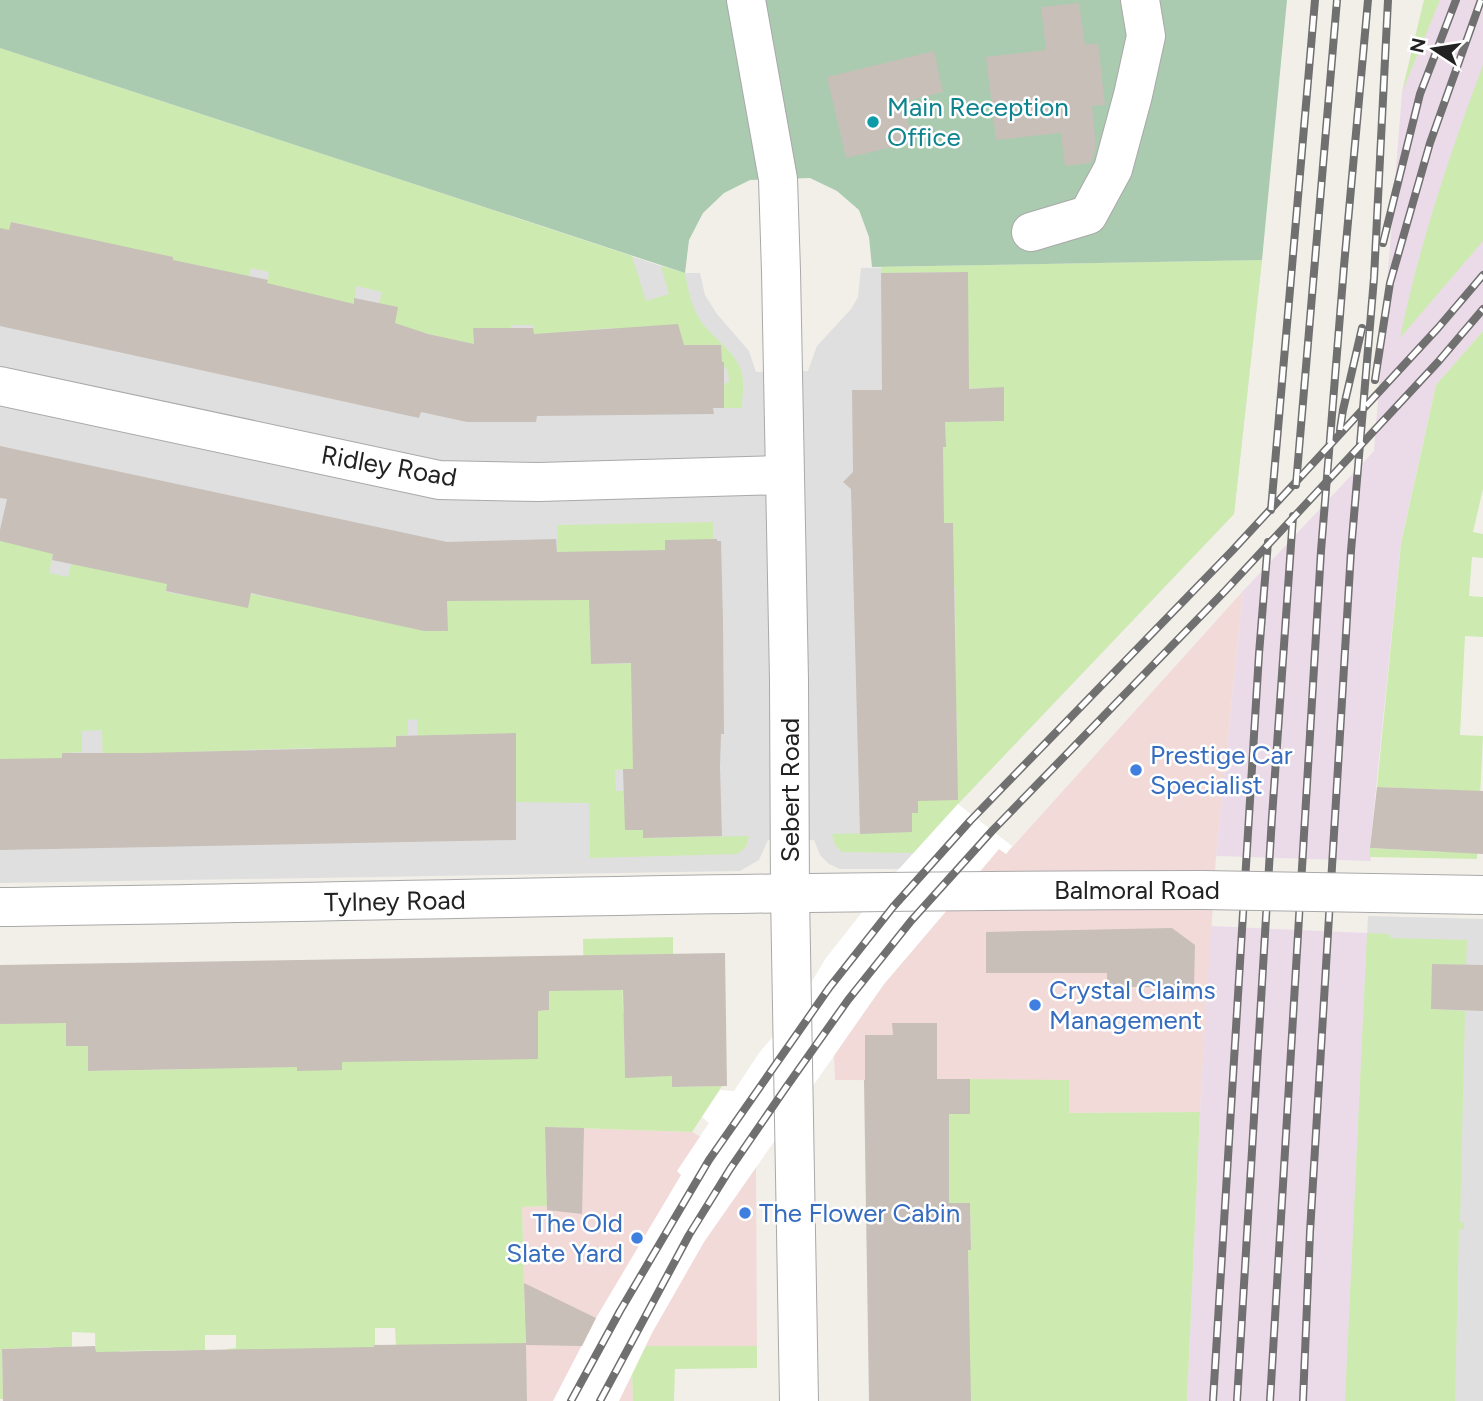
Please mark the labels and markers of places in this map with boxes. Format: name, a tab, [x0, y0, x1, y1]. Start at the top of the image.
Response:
place label: Main Reception Office	[887, 91, 1069, 153]
marker: Main Reception Office	[865, 114, 881, 130]
place label: Prestige Car Specialist	[1150, 739, 1293, 801]
marker: Prestige Car Specialist	[1128, 762, 1144, 778]
place label: Crystal Claims Management	[1049, 974, 1216, 1036]
marker: Crystal Claims Management	[1027, 997, 1043, 1013]
place label: The Flower Cabin	[759, 1197, 960, 1229]
marker: The Flower Cabin	[737, 1205, 753, 1221]
place label: The Old Slate Yard	[506, 1207, 623, 1269]
marker: The Old Slate Yard	[629, 1230, 645, 1246]

